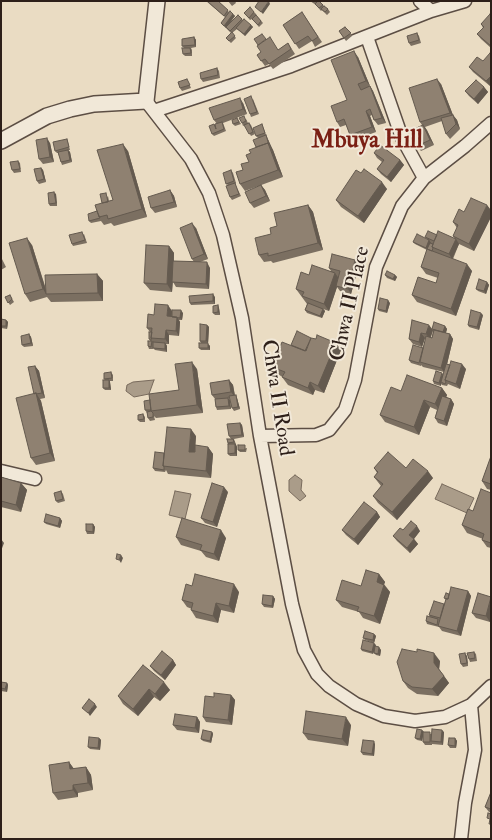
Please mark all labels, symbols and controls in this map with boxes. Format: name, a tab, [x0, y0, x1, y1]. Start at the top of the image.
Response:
district label: Mbuya Hill	[311, 128, 423, 156]
street label: Chwa II Place	[326, 244, 376, 364]
street label: Chwa II Road	[254, 338, 298, 458]

